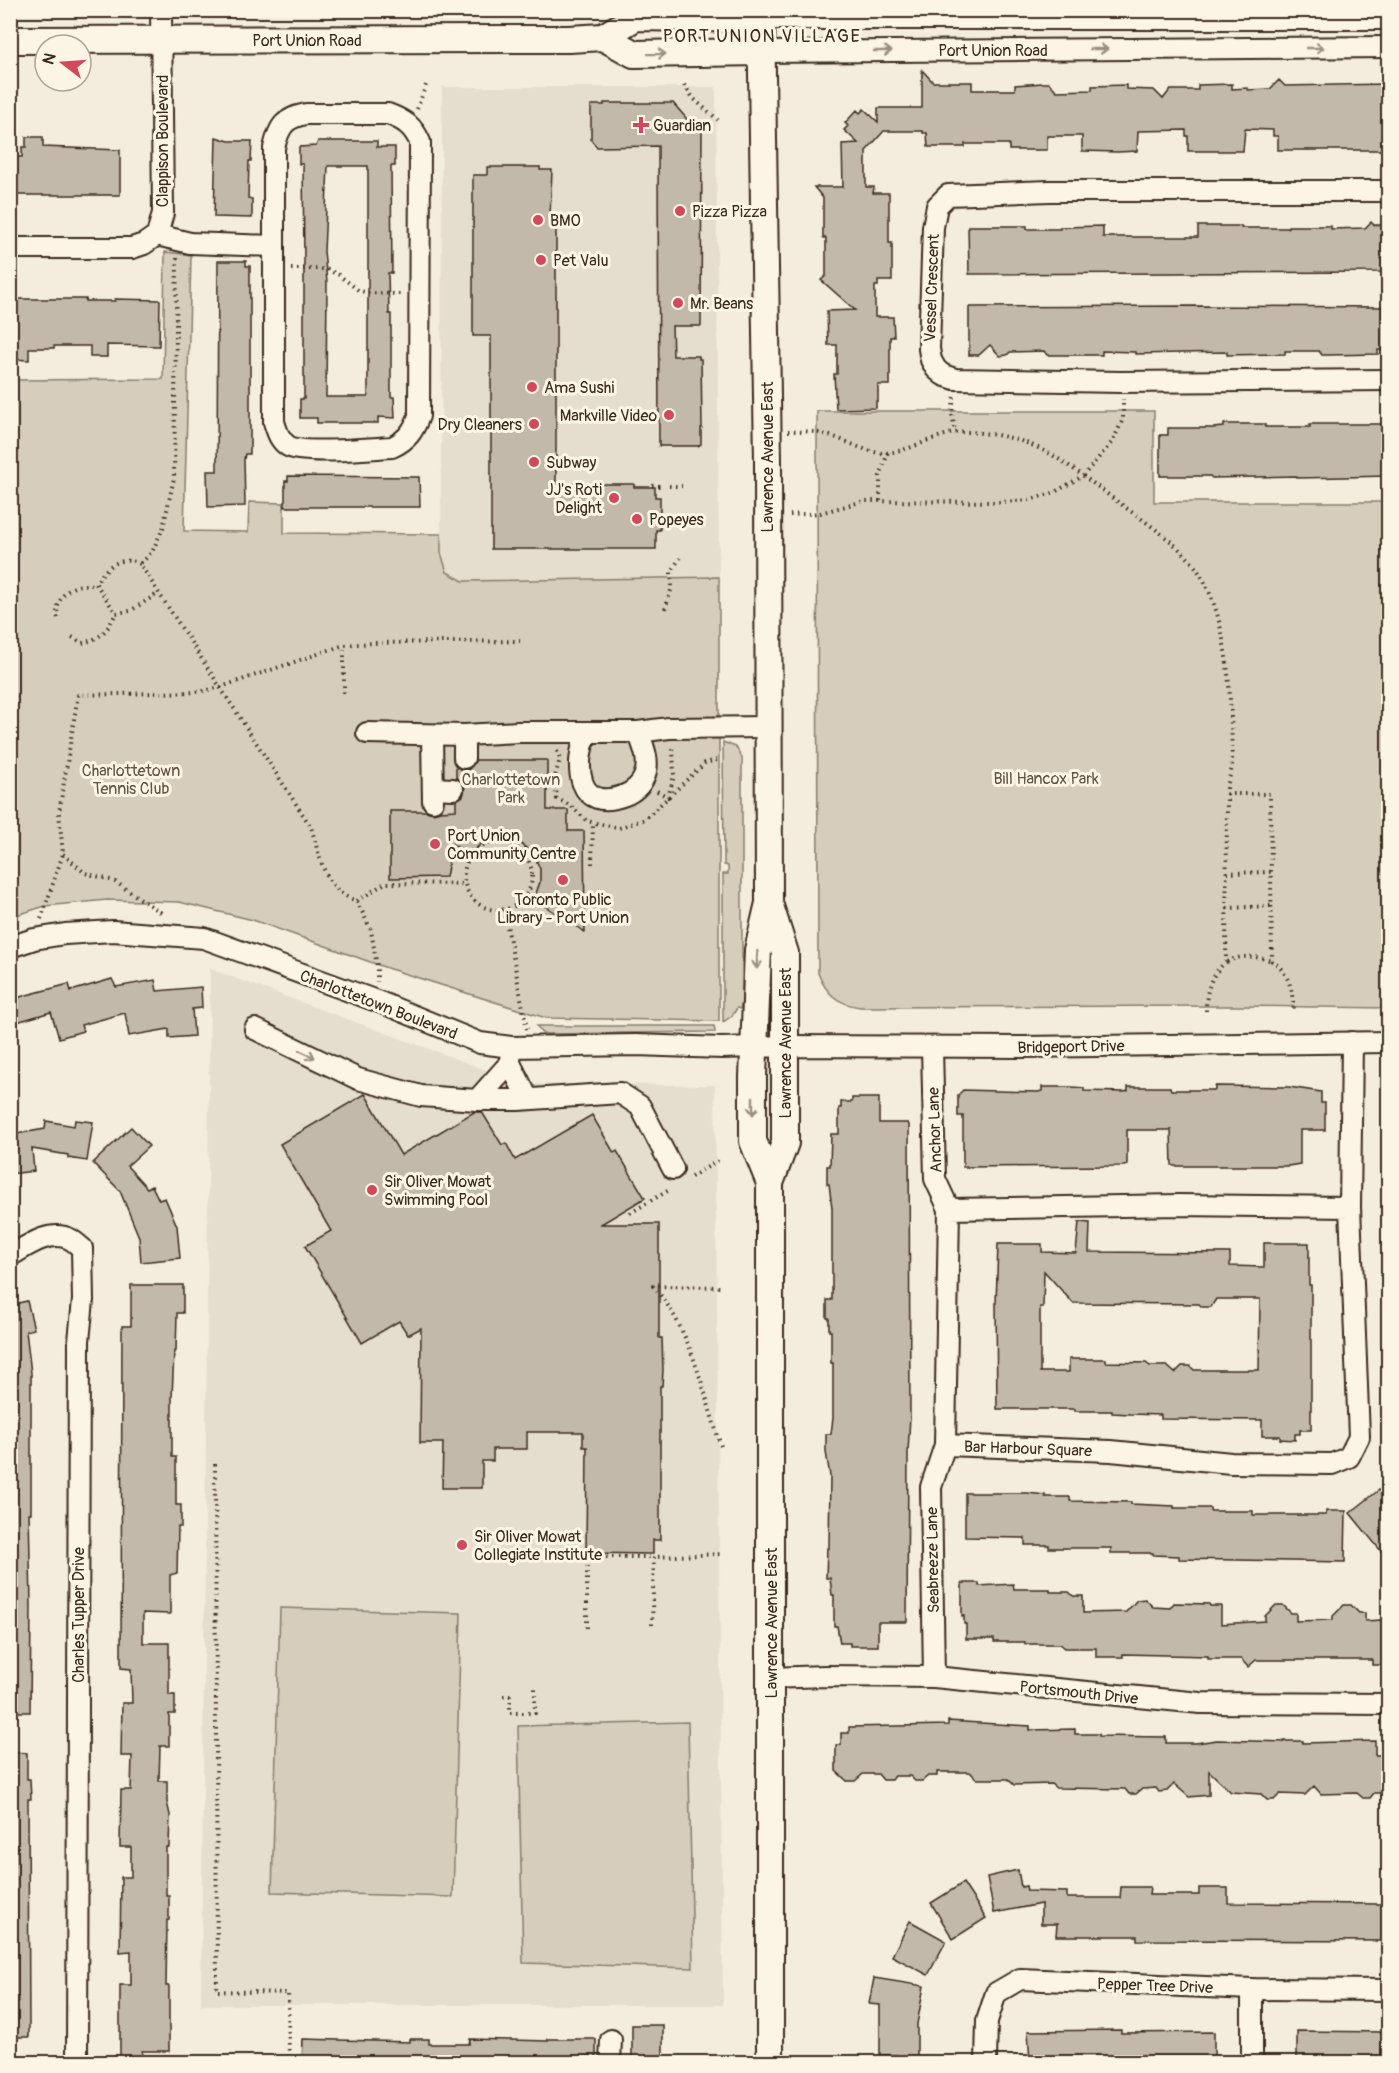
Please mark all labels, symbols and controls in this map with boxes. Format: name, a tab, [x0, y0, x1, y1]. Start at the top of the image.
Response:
district label: PORT UNION VILLAGE	[663, 25, 861, 48]
street label: Port Union Road	[252, 31, 362, 51]
north arrow	[33, 33, 93, 93]
street label: Port Union Road	[938, 41, 1048, 61]
one-way arrow	[1304, 42, 1324, 54]
one-way arrow	[1088, 43, 1108, 55]
one-way arrow	[872, 45, 892, 57]
one-way arrow	[646, 48, 666, 60]
text: N	[38, 51, 61, 67]
street label: Clappison Boulevard	[153, 75, 173, 207]
place label: Guardian	[653, 116, 711, 136]
marker: Guardian	[634, 118, 648, 132]
place label: Pizza Pizza	[692, 202, 767, 222]
marker: Pizza Pizza	[673, 204, 687, 218]
place label: BMO	[550, 211, 581, 231]
marker: BMO	[531, 213, 545, 227]
street label: Vessel Crescent	[920, 233, 944, 342]
place label: Pet Valu	[553, 251, 609, 271]
marker: Pet Valu	[534, 253, 548, 267]
place label: Mr. Beans	[690, 294, 753, 314]
marker: Mr. Beans	[671, 296, 685, 310]
place label: Ama Sushi	[544, 378, 614, 398]
marker: Ama Sushi	[525, 380, 539, 394]
street label: Lawrence Avenue East	[758, 381, 778, 532]
place label: Markville Video	[560, 406, 657, 426]
marker: Markville Video	[662, 408, 676, 422]
place label: Dry Cleaners	[438, 415, 522, 435]
marker: Dry Cleaners	[527, 417, 541, 431]
place label: Subway	[546, 453, 596, 473]
marker: Subway	[527, 455, 541, 469]
place label: JJ's Roti Delight	[546, 480, 603, 518]
marker: JJ's Roti Delight	[607, 491, 621, 505]
place label: Popeyes	[649, 510, 704, 530]
marker: Popeyes	[630, 512, 644, 526]
park label: Charlottetown Tennis Club	[82, 761, 180, 799]
park label: Bill Hancox Park	[993, 769, 1099, 789]
park label: Charlottetown Park	[462, 770, 560, 808]
place label: Port Union Community Centre	[447, 826, 576, 864]
marker: Port Union Community Centre	[428, 837, 442, 851]
marker: Toronto Public Library - Port Union	[556, 873, 570, 887]
place label: Toronto Public Library - Port Union	[497, 890, 629, 928]
one-way arrow	[752, 949, 763, 969]
street label: Charlottetown Boulevard	[297, 966, 460, 1044]
street label: Lawrence Avenue East	[776, 967, 796, 1118]
street label: Bridgeport Drive	[1017, 1036, 1125, 1058]
one-way arrow	[298, 1049, 316, 1061]
street label: Anchor Lane	[924, 1087, 946, 1173]
one-way arrow	[747, 1095, 759, 1115]
place label: Sir Oliver Mowat Swimming Pool	[384, 1172, 492, 1210]
marker: Sir Oliver Mowat Swimming Pool	[365, 1183, 379, 1197]
street label: Bar Harbour Square	[964, 1437, 1092, 1461]
street label: Seabreeze Lane	[922, 1507, 944, 1613]
place label: Sir Oliver Mowat Collegiate Institute	[474, 1527, 602, 1565]
marker: Sir Oliver Mowat Collegiate Institute	[455, 1538, 469, 1552]
street label: Charles Tupper Drive	[69, 1547, 89, 1683]
street label: Lawrence Avenue East	[762, 1547, 782, 1698]
street label: Portsmouth Drive	[1019, 1677, 1139, 1709]
street label: Pepper Tree Drive	[1097, 1974, 1213, 1998]

